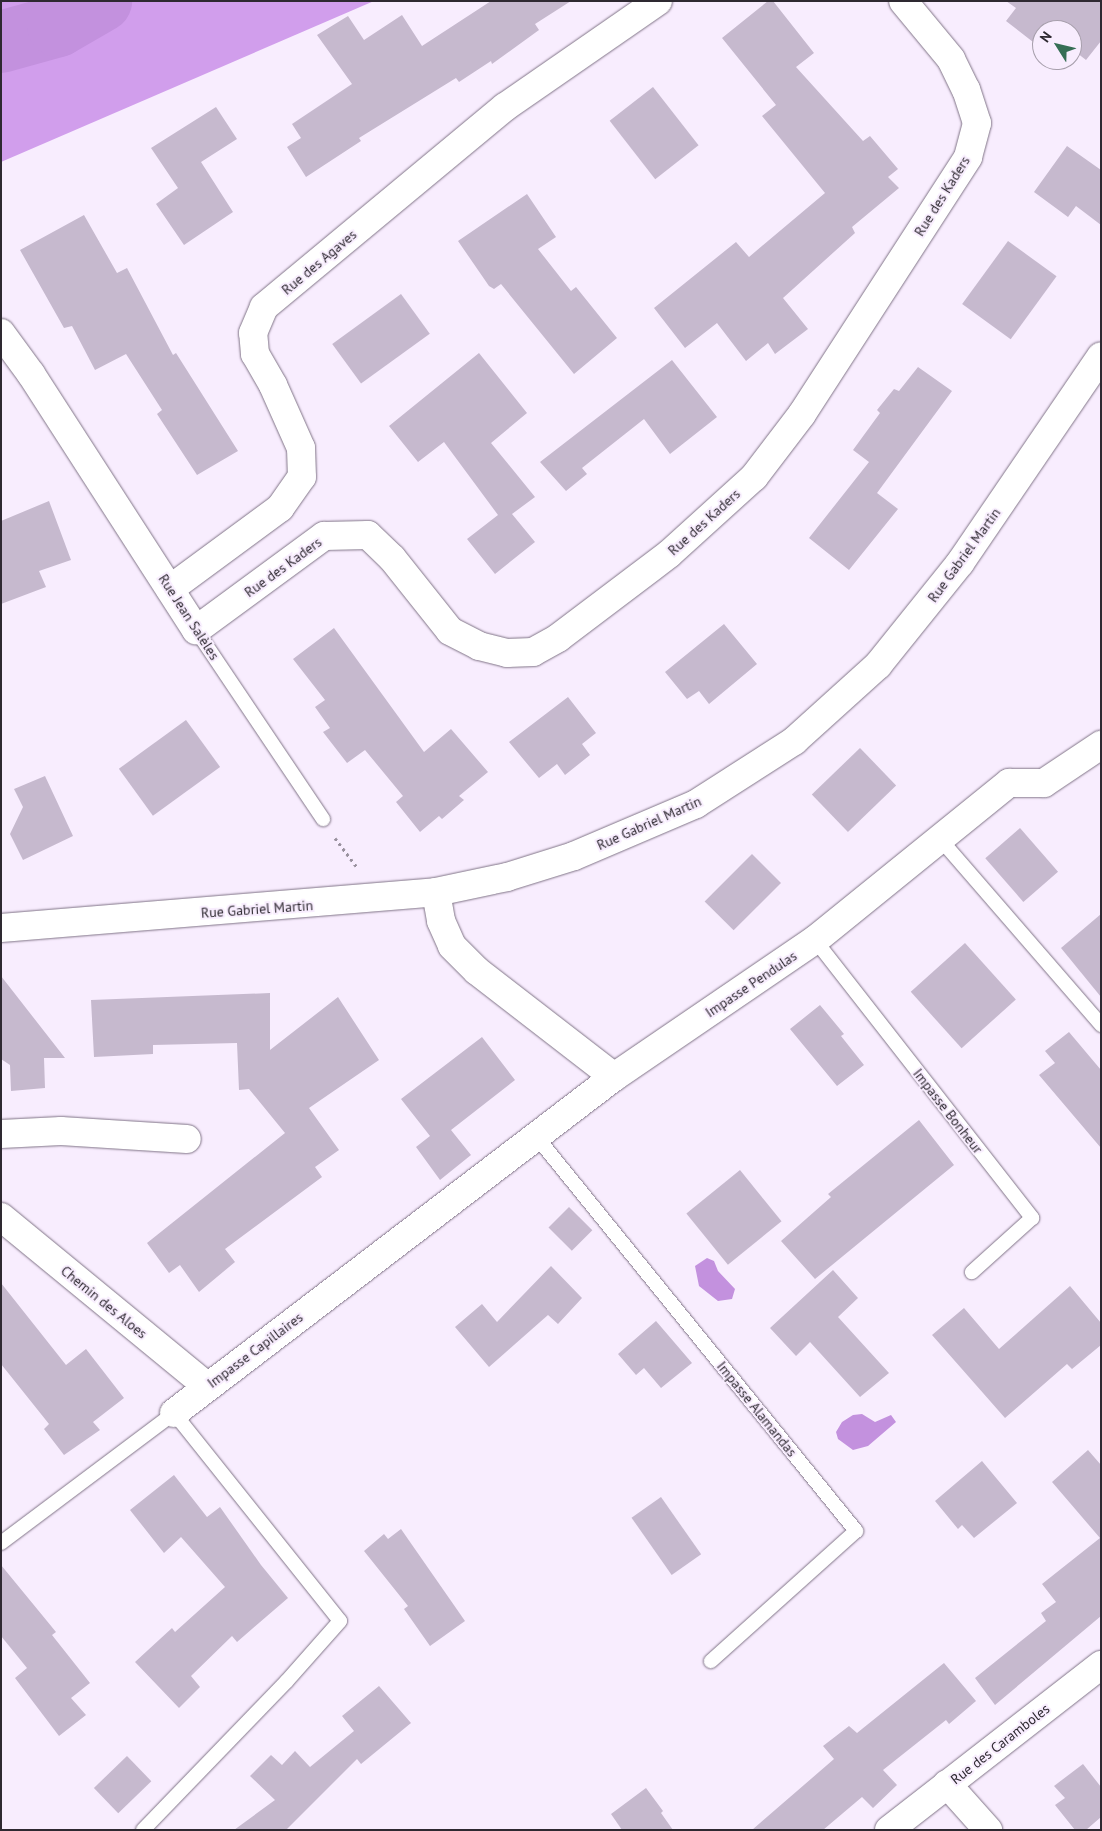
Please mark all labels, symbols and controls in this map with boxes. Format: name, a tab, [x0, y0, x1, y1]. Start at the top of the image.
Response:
north arrow	[1032, 20, 1082, 70]
text: N	[1036, 28, 1056, 46]
street label: Rue des Kaders	[911, 153, 973, 239]
street label: Rue des Agaves	[278, 226, 360, 298]
street label: Rue des Kaders	[664, 485, 744, 559]
street label: Rue Gabriel Martin	[924, 505, 1004, 605]
street label: Rue des Kaders	[241, 533, 325, 601]
street label: Rue Jean Salèles	[155, 571, 223, 663]
street label: Rue Gabriel Martin	[594, 792, 704, 854]
street label: Rue Gabriel Martin	[200, 897, 314, 921]
street label: Impasse Pendulas	[702, 947, 800, 1021]
street label: Impasse Bonheur	[910, 1065, 986, 1157]
street label: Chemin des Aloes	[57, 1262, 151, 1342]
street label: Impasse Capillaires	[204, 1309, 306, 1391]
street label: Impasse Alamandas	[713, 1358, 801, 1460]
street label: Rue des Caramboles	[947, 1700, 1053, 1788]

